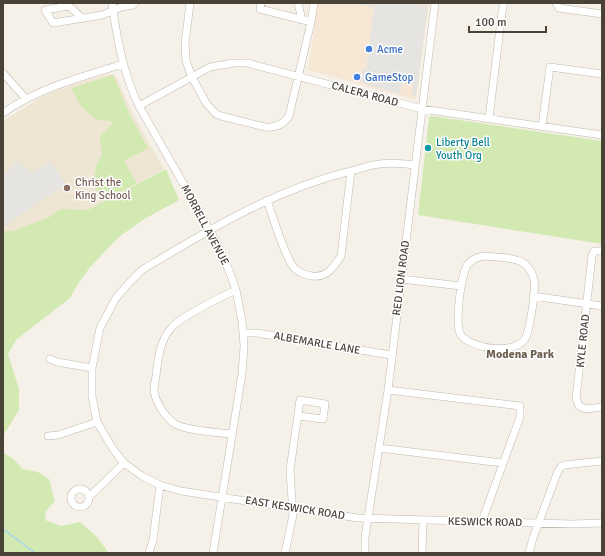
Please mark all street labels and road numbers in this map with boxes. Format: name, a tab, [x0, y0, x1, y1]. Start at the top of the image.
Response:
street label: CALERA ROAD	[330, 79, 400, 109]
street label: MORRELL AVENUE	[178, 183, 232, 267]
street label: RED LION ROAD	[390, 240, 412, 316]
street label: KYLE ROAD	[574, 314, 592, 368]
street label: ALBEMARLE LANE	[273, 329, 361, 357]
street label: EAST KESWICK ROAD	[244, 494, 346, 522]
street label: KESWICK ROAD	[448, 515, 522, 529]

